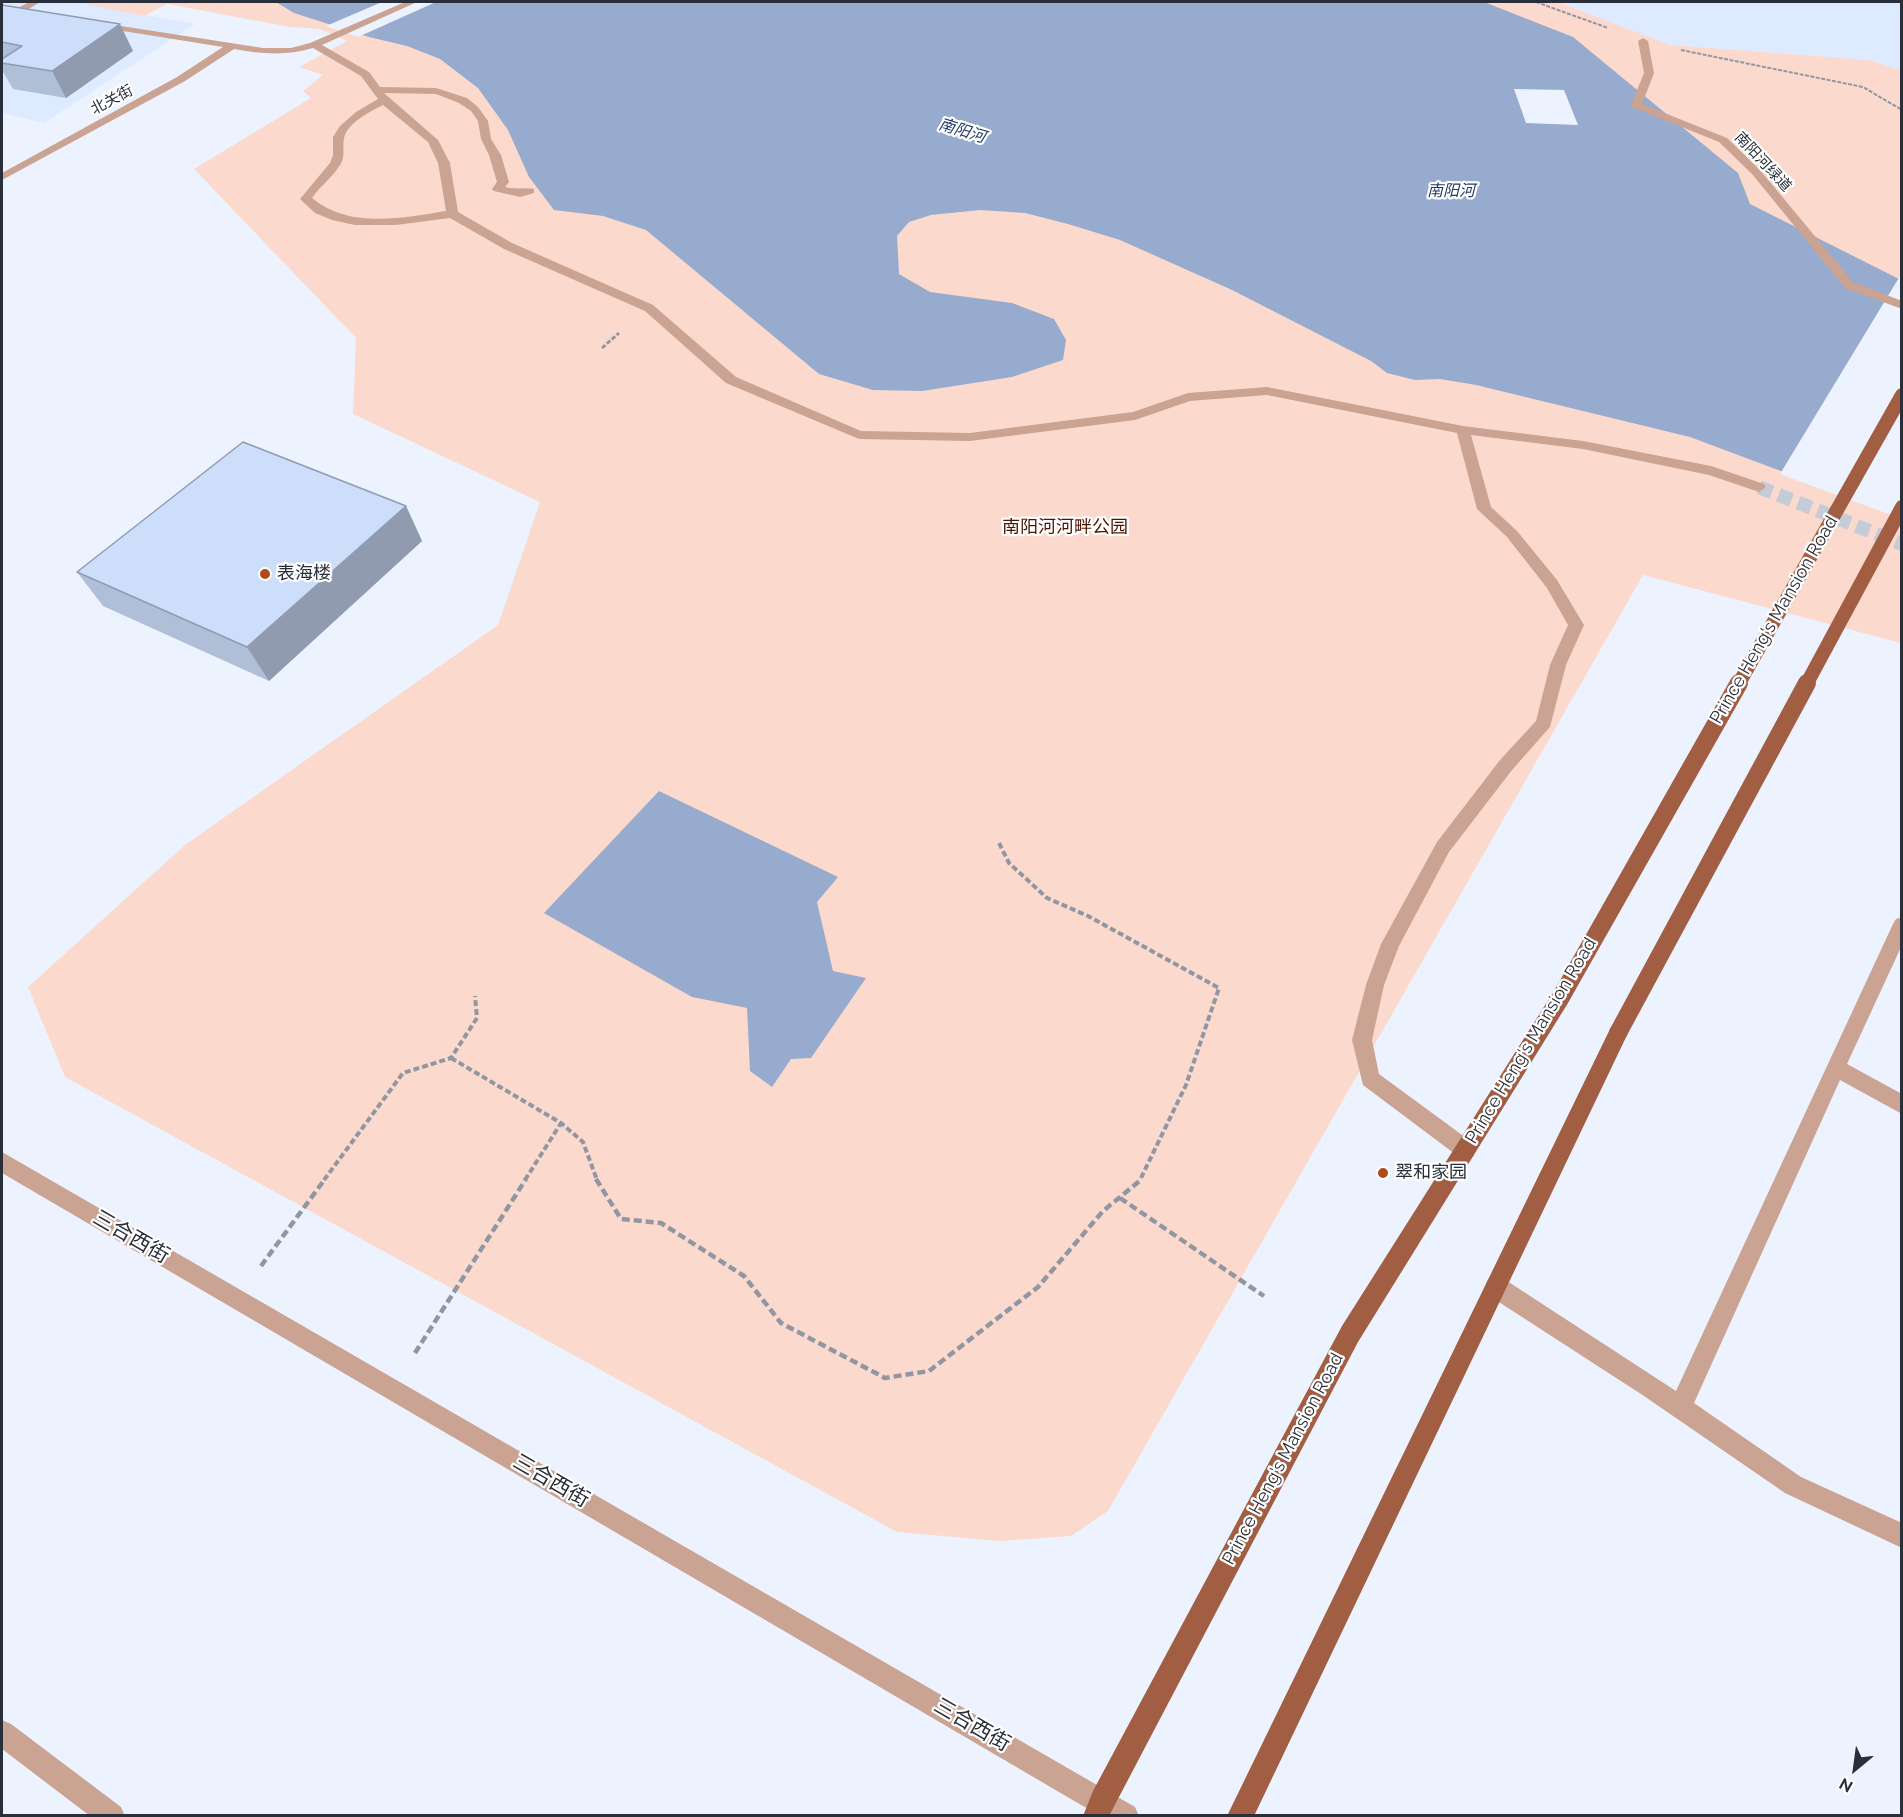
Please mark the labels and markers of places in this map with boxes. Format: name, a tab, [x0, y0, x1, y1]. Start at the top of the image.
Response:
place label: 表海楼	[277, 563, 331, 585]
marker: 表海楼	[258, 567, 272, 581]
place label: 翠和家园	[1395, 1162, 1467, 1184]
marker: 翠和家园	[1376, 1166, 1390, 1180]

